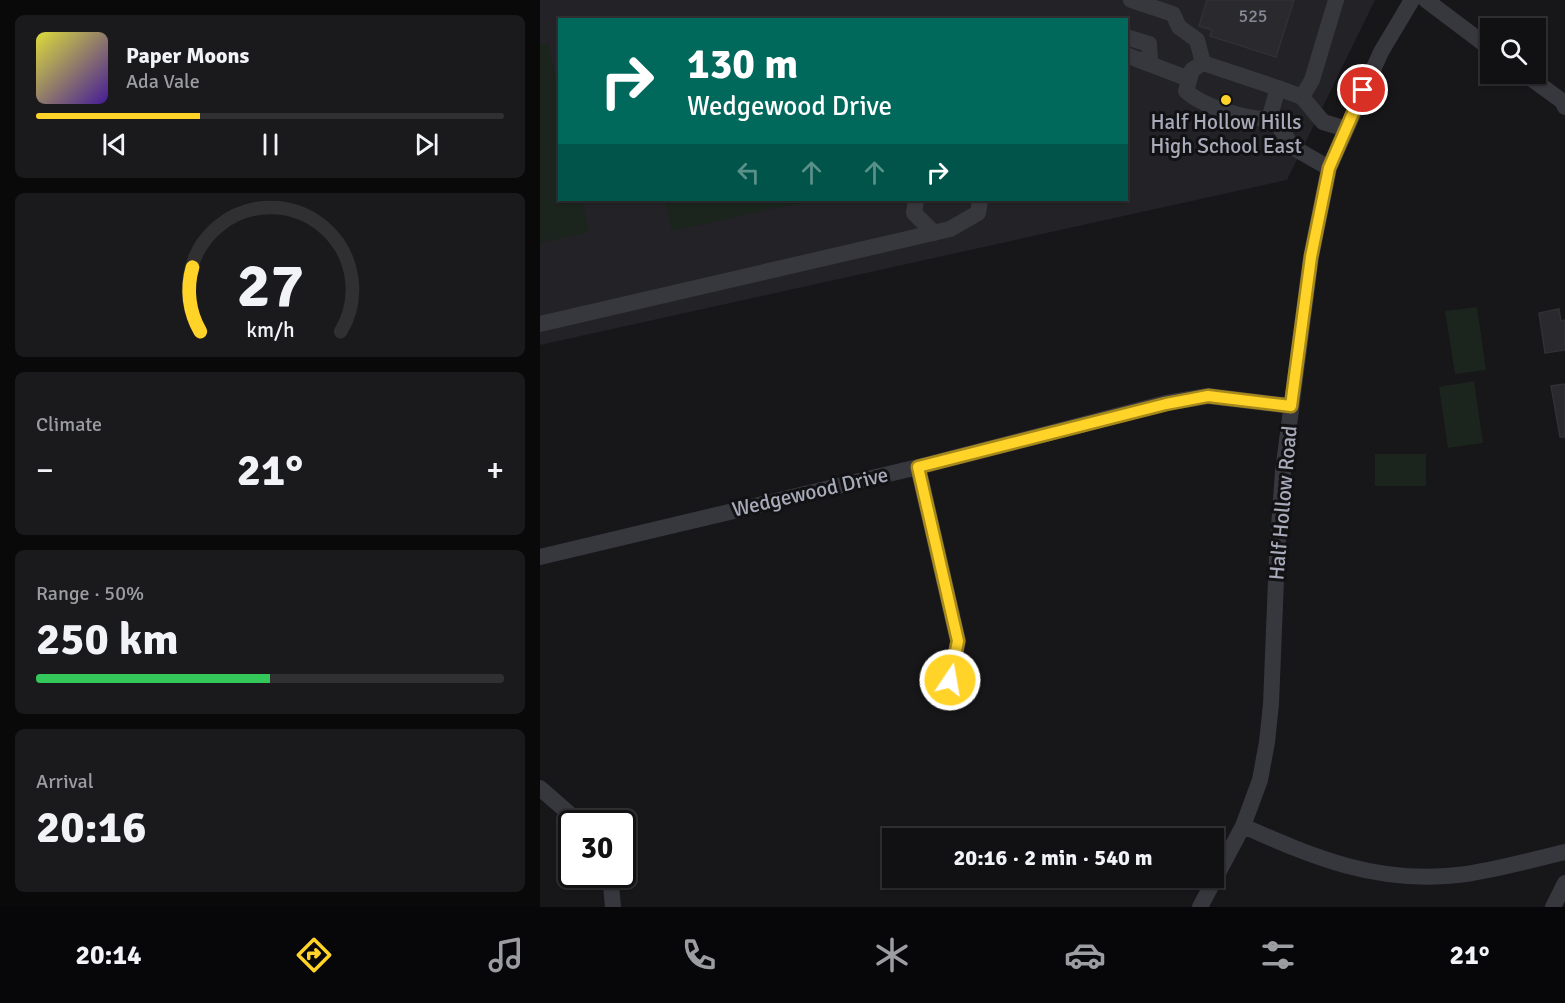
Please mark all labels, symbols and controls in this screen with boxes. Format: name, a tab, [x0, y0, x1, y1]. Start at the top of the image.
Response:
house number: 525	[1238, 5, 1268, 27]
map controls	[1480, 18, 1546, 84]
button: search	[1480, 18, 1546, 84]
text: 130 m	[687, 39, 798, 90]
text: Paper Moons	[126, 42, 249, 69]
icon: right	[588, 42, 666, 120]
pin	[1337, 64, 1388, 115]
text: Ada Vale	[126, 69, 200, 94]
icon: arrive	[1346, 73, 1379, 106]
text: Wedgewood Drive	[687, 90, 892, 123]
marker: Half Hollow Hills High School East	[1219, 93, 1233, 107]
place label: Half Hollow Hills High School East	[1150, 109, 1302, 159]
icon: previous	[98, 128, 131, 161]
icon: pause	[254, 128, 287, 161]
icon: next	[410, 128, 443, 161]
icon: left	[732, 156, 765, 189]
icon: ahead	[795, 156, 828, 189]
icon: ahead	[858, 156, 891, 189]
icon: right	[921, 156, 954, 189]
text: 27	[236, 247, 304, 324]
text: km/h	[246, 318, 294, 344]
text: Climate	[36, 412, 102, 437]
street label: Half Hollow Road	[1263, 425, 1303, 581]
text: 21°	[237, 443, 303, 498]
text: −	[36, 450, 54, 491]
text: +	[486, 450, 504, 491]
street label: Wedgewood Drive	[729, 461, 891, 523]
text: Range · 50%	[36, 581, 144, 606]
text: 250 km	[36, 612, 179, 667]
position arrow	[918, 648, 982, 712]
text: Arrival	[36, 769, 94, 794]
text: 20:16	[36, 800, 146, 855]
speed limit sign: 30	[558, 810, 636, 888]
text: 20:16 · 2 min · 540 m	[953, 844, 1153, 871]
icon: directions	[293, 934, 335, 976]
icon: music	[485, 934, 527, 976]
icon: phone	[678, 934, 720, 976]
icon: climate	[871, 934, 913, 976]
icon: car	[1064, 934, 1106, 976]
icon: filters	[1257, 934, 1299, 976]
text: 20:14	[75, 939, 142, 972]
text: 21°	[1450, 939, 1490, 972]

